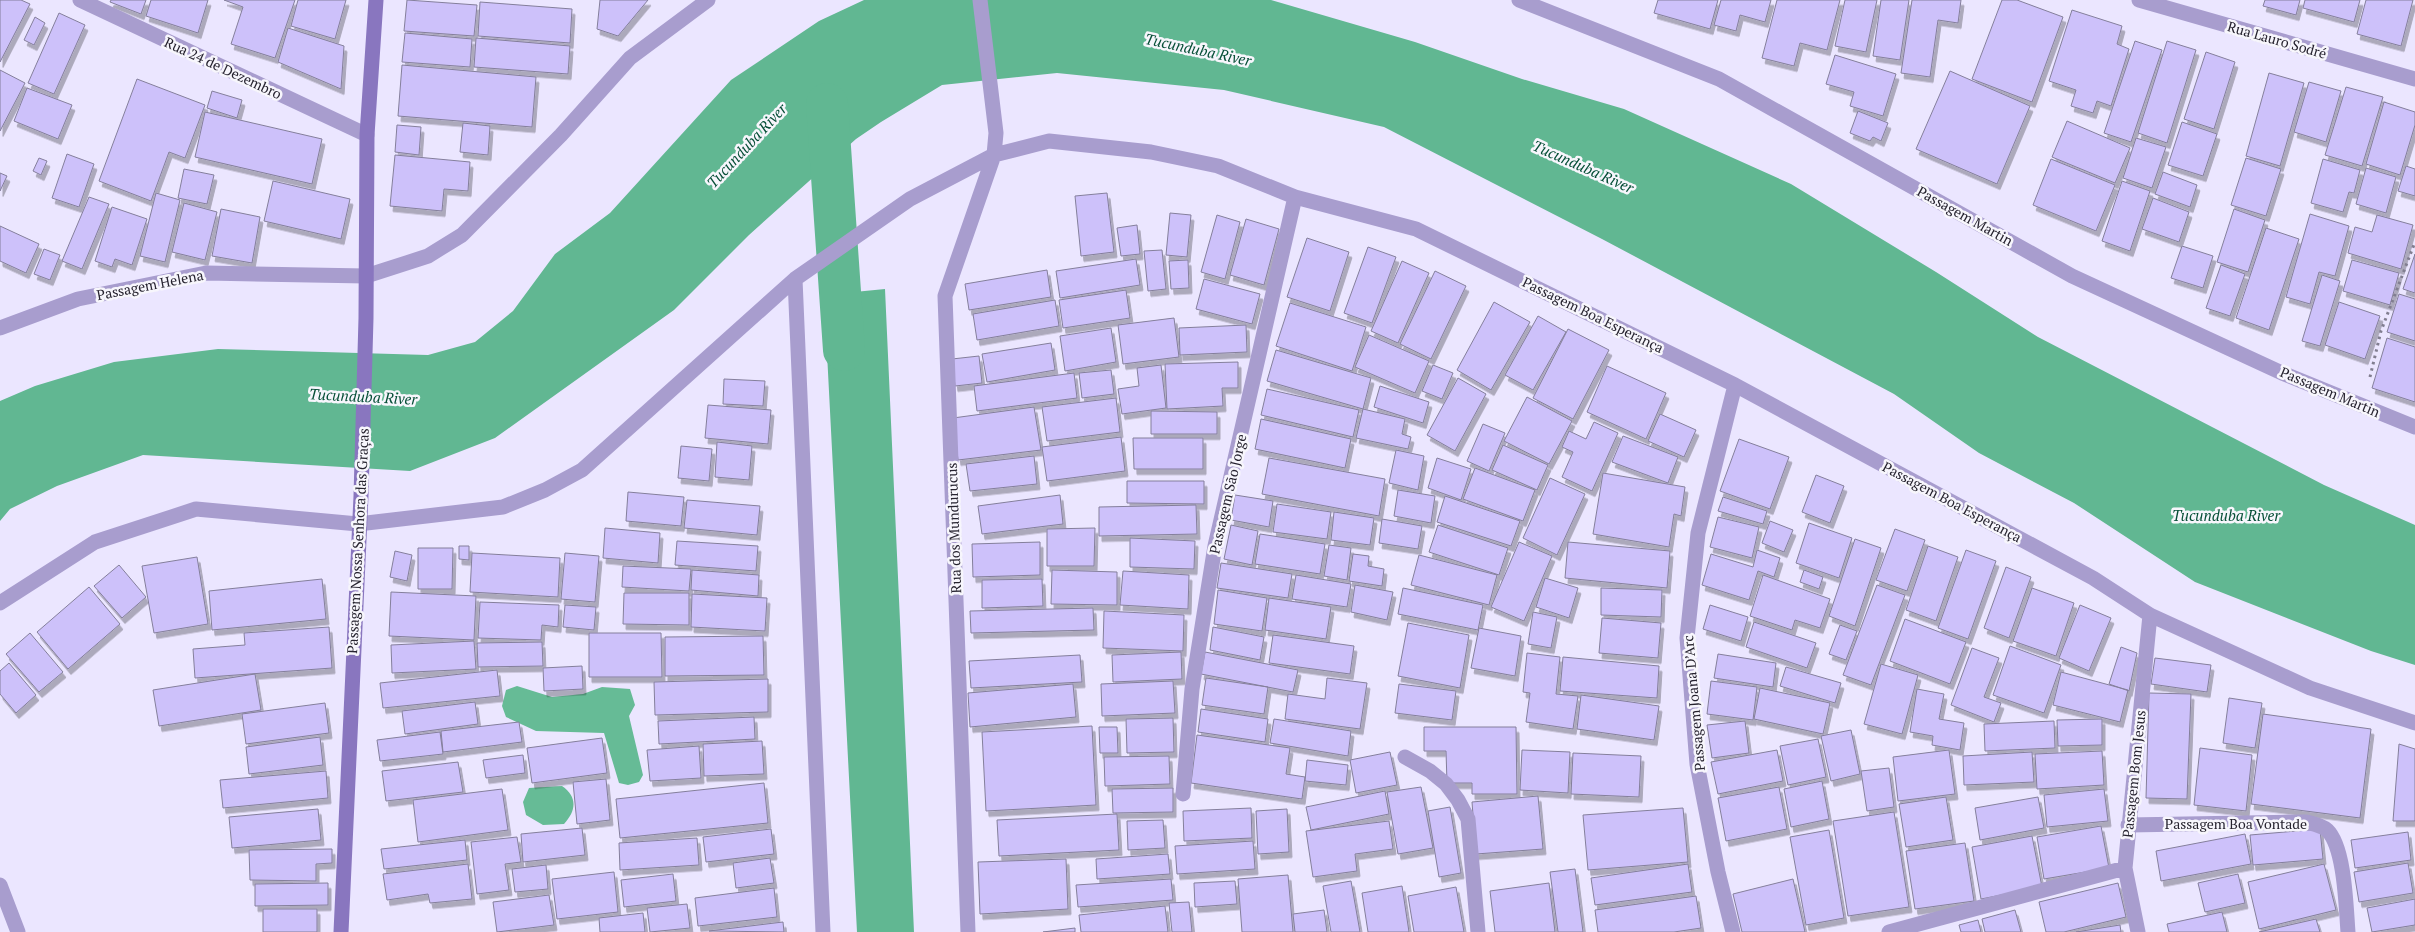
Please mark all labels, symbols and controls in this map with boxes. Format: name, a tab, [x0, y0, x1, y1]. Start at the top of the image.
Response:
street label: Rua Lauro Sodré	[2225, 16, 2329, 63]
water label: Tucunduba River	[1143, 28, 1254, 70]
street label: Rua 24 de Dezembro	[162, 32, 285, 103]
water label: Tucunduba River	[702, 98, 791, 192]
water label: Tucunduba River	[1530, 135, 1638, 198]
street label: Passagem Martin	[1914, 181, 2017, 250]
street label: Passagem Helena	[95, 265, 205, 304]
street label: Passagem Boa Esperança	[1519, 272, 1667, 357]
street label: Passagem Martin	[2277, 362, 2384, 421]
water label: Tucunduba River	[308, 383, 419, 409]
street label: Passagem Nossa Senhora das Graças	[342, 428, 373, 654]
street label: Passagem São Jorge	[1204, 432, 1251, 556]
street label: Passagem Boa Esperança	[1879, 457, 2025, 546]
street label: Rua dos Mundurucus	[942, 462, 965, 594]
water label: Tucunduba River	[2172, 505, 2281, 525]
street label: Passagem Joana D’Arc	[1678, 634, 1709, 772]
street label: Passagem Bom Jesus	[2117, 709, 2150, 839]
street label: Passagem Boa Vontade	[2165, 814, 2307, 833]

